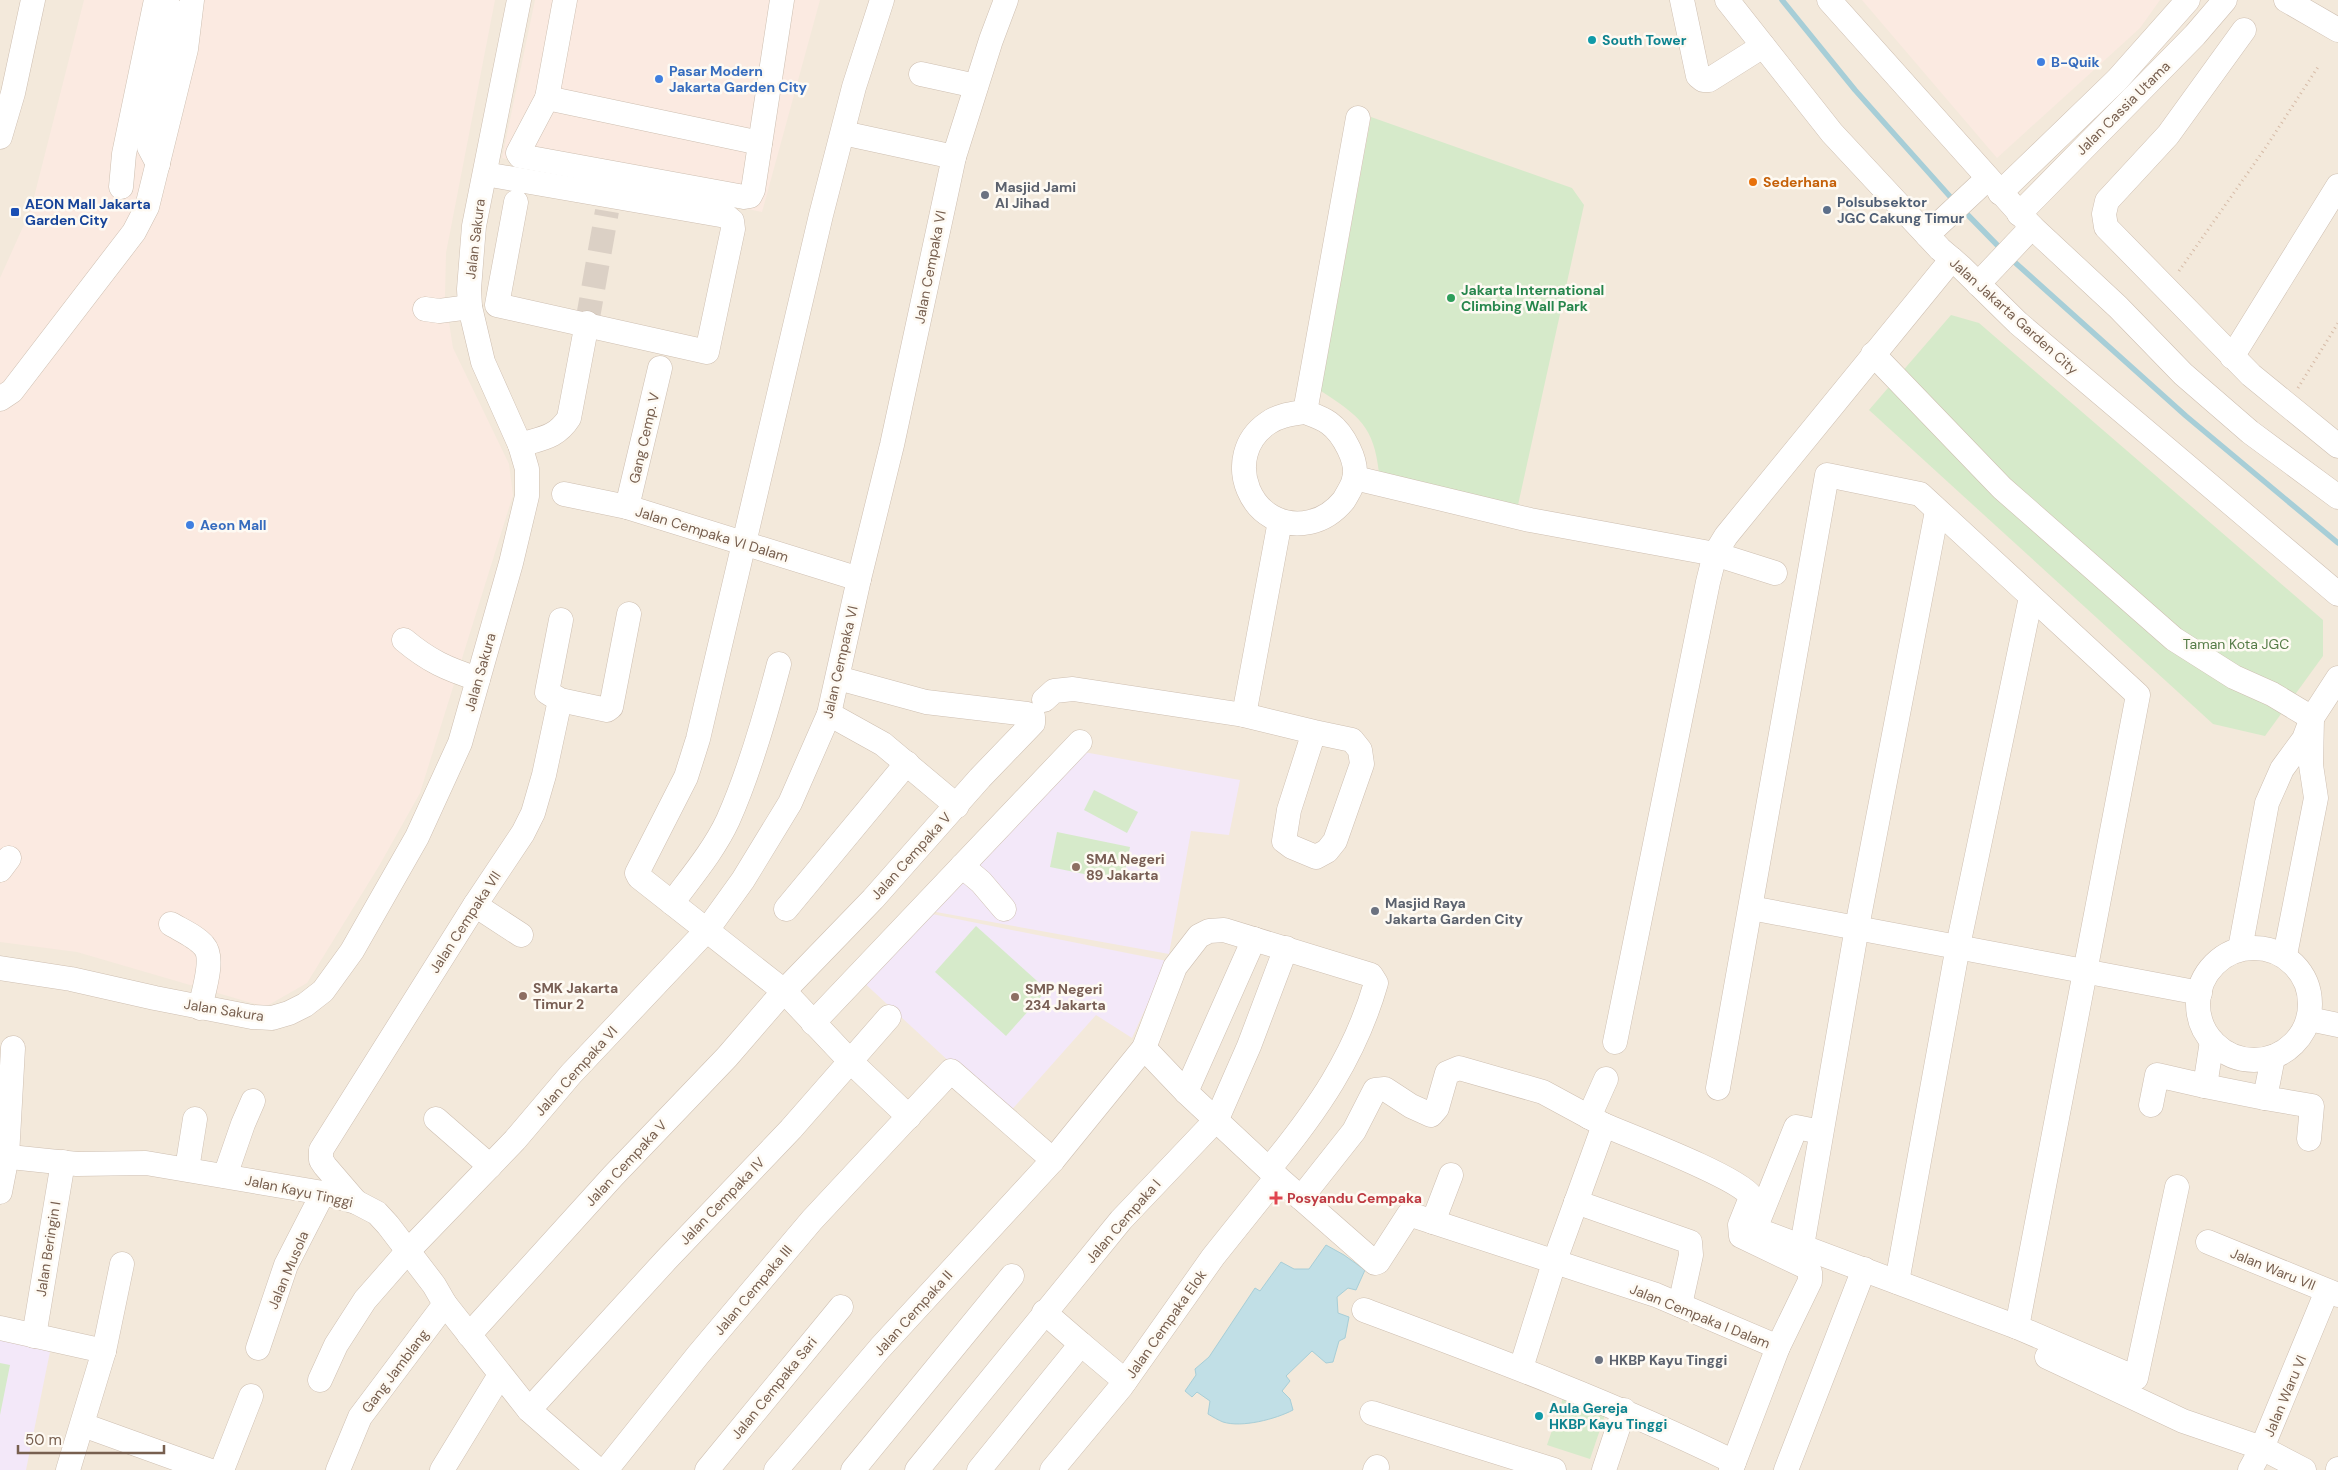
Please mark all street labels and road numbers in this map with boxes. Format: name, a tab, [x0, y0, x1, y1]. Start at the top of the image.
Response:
street label: Jalan Cassia Utama	[2072, 57, 2174, 159]
street label: Jalan Sakura	[461, 198, 489, 280]
street label: Jalan Cempaka VI	[910, 209, 950, 325]
street label: Jalan Jakarta Garden City	[1946, 254, 2082, 379]
street label: Gang Cemp. V	[625, 390, 663, 485]
street label: Jalan Cempaka VI Dalam	[633, 502, 791, 566]
street label: Jalan Cempaka VI	[818, 604, 862, 720]
street label: Jalan Sakura	[460, 631, 500, 713]
street label: Jalan Cempaka V	[867, 808, 955, 904]
street label: Jalan Cempaka VII	[425, 868, 505, 976]
street label: Jalan Sakura	[183, 995, 265, 1025]
street label: Jalan Cempaka VI	[531, 1022, 621, 1120]
street label: Jalan Cempaka V	[581, 1116, 671, 1210]
street label: Jalan Cempaka IV	[676, 1153, 769, 1249]
street label: Jalan Kayu Tinggi	[243, 1171, 355, 1211]
street label: Jalan Cempaka I	[1082, 1175, 1164, 1267]
street label: Jalan Beringin I	[32, 1200, 64, 1298]
street label: Jalan Musola	[264, 1228, 312, 1312]
street label: Jalan Cempaka III	[710, 1241, 796, 1339]
street label: Jalan Waru VII	[2228, 1244, 2318, 1294]
street label: Jalan Cempaka Elok	[1122, 1266, 1210, 1382]
street label: Jalan Cempaka II	[870, 1267, 956, 1359]
street label: Jalan Cempaka I Dalam	[1627, 1280, 1773, 1352]
street label: Gang Jamblang	[358, 1325, 432, 1416]
street label: Jalan Cempaka Sari	[727, 1333, 821, 1443]
street label: Jalan Waru VI	[2260, 1352, 2310, 1440]

